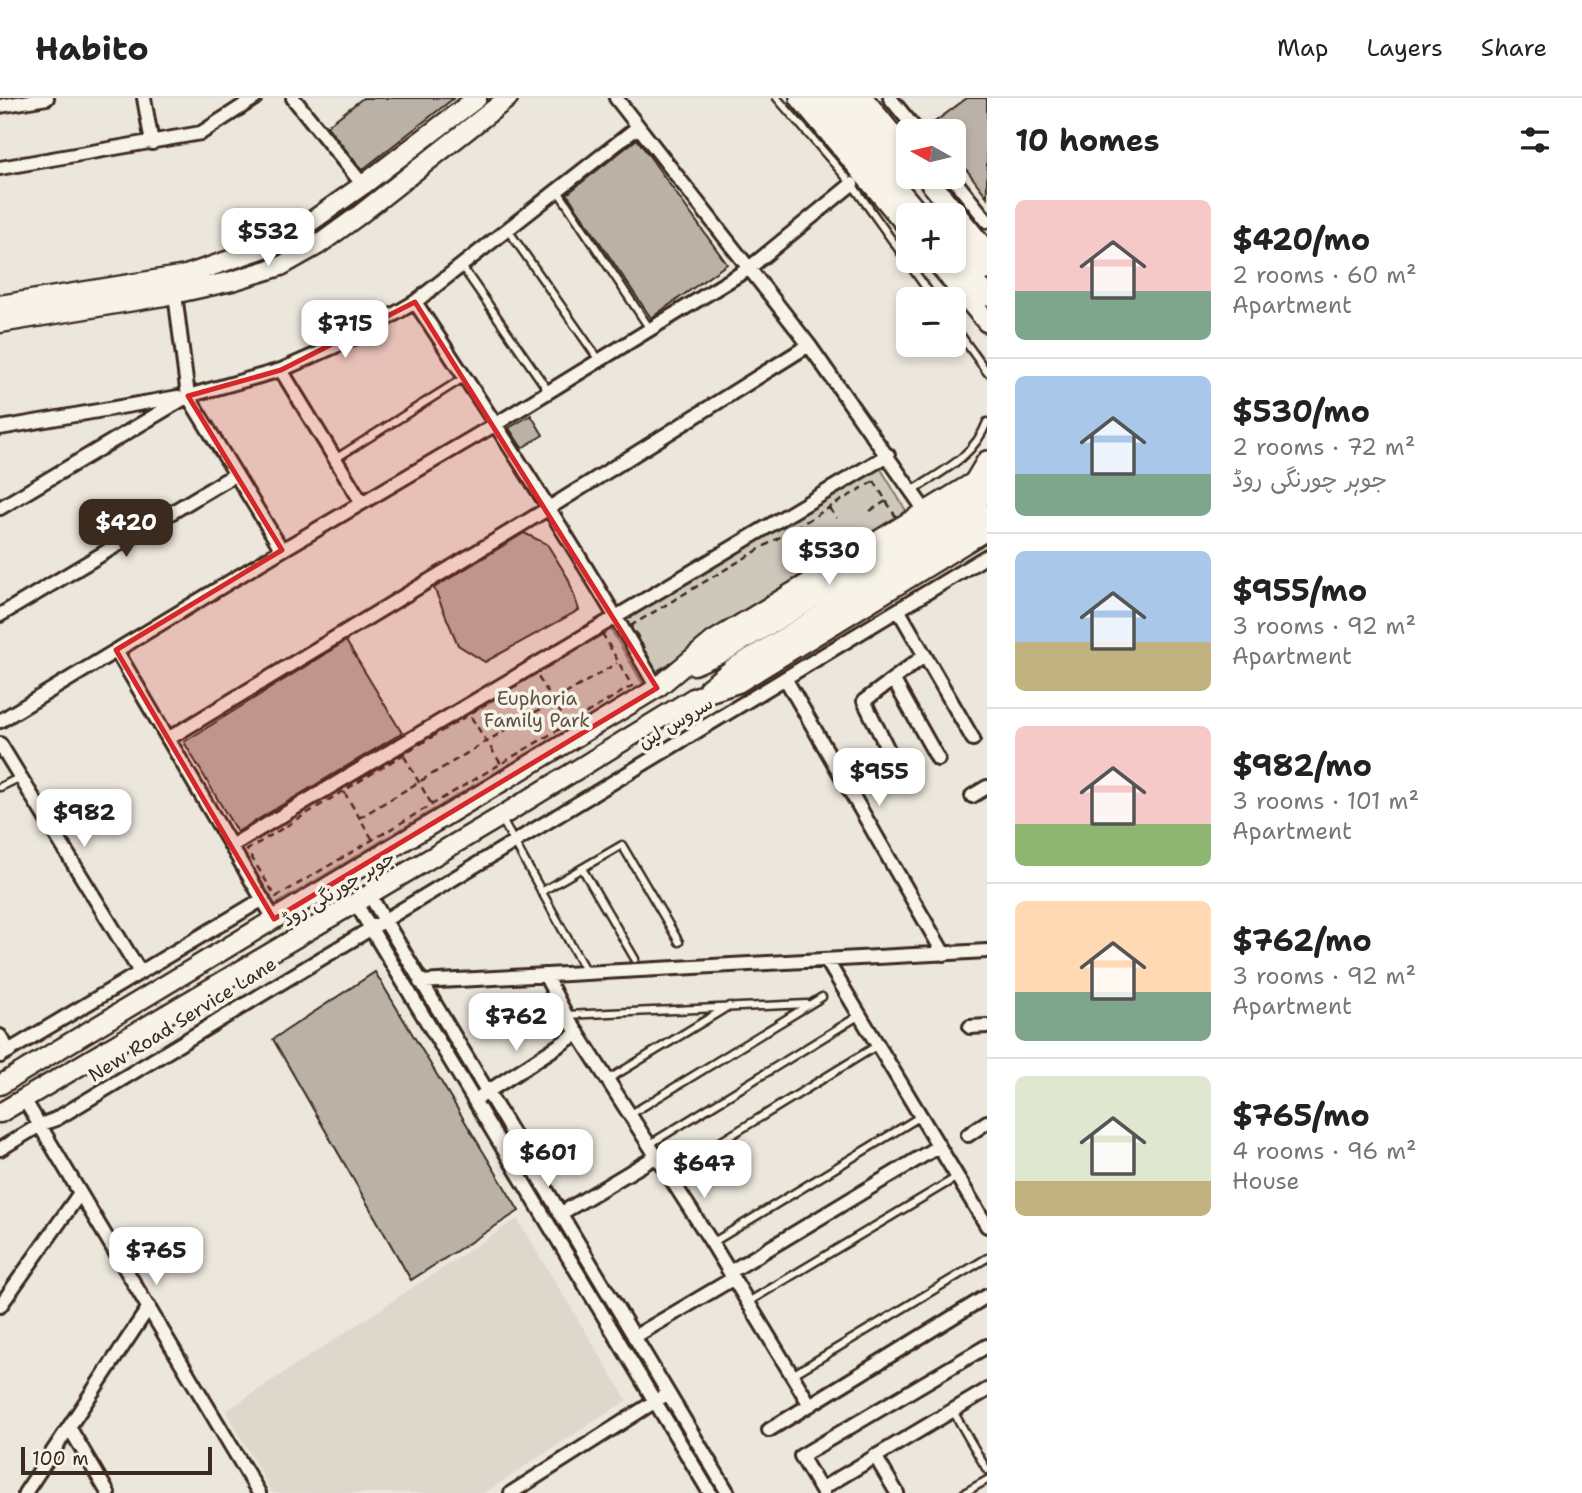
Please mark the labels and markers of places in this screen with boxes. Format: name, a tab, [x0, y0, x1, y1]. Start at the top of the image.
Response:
pin: $532	[227, 208, 309, 268]
pin: $715	[304, 300, 386, 360]
pin: $420	[85, 500, 167, 559]
pin: $530	[788, 528, 870, 587]
pin: $955	[838, 748, 920, 808]
pin: $982	[43, 790, 125, 849]
pin: $762	[475, 993, 557, 1053]
pin: $601	[507, 1130, 589, 1189]
pin: $647	[663, 1140, 745, 1200]
pin: $765	[115, 1228, 197, 1287]

